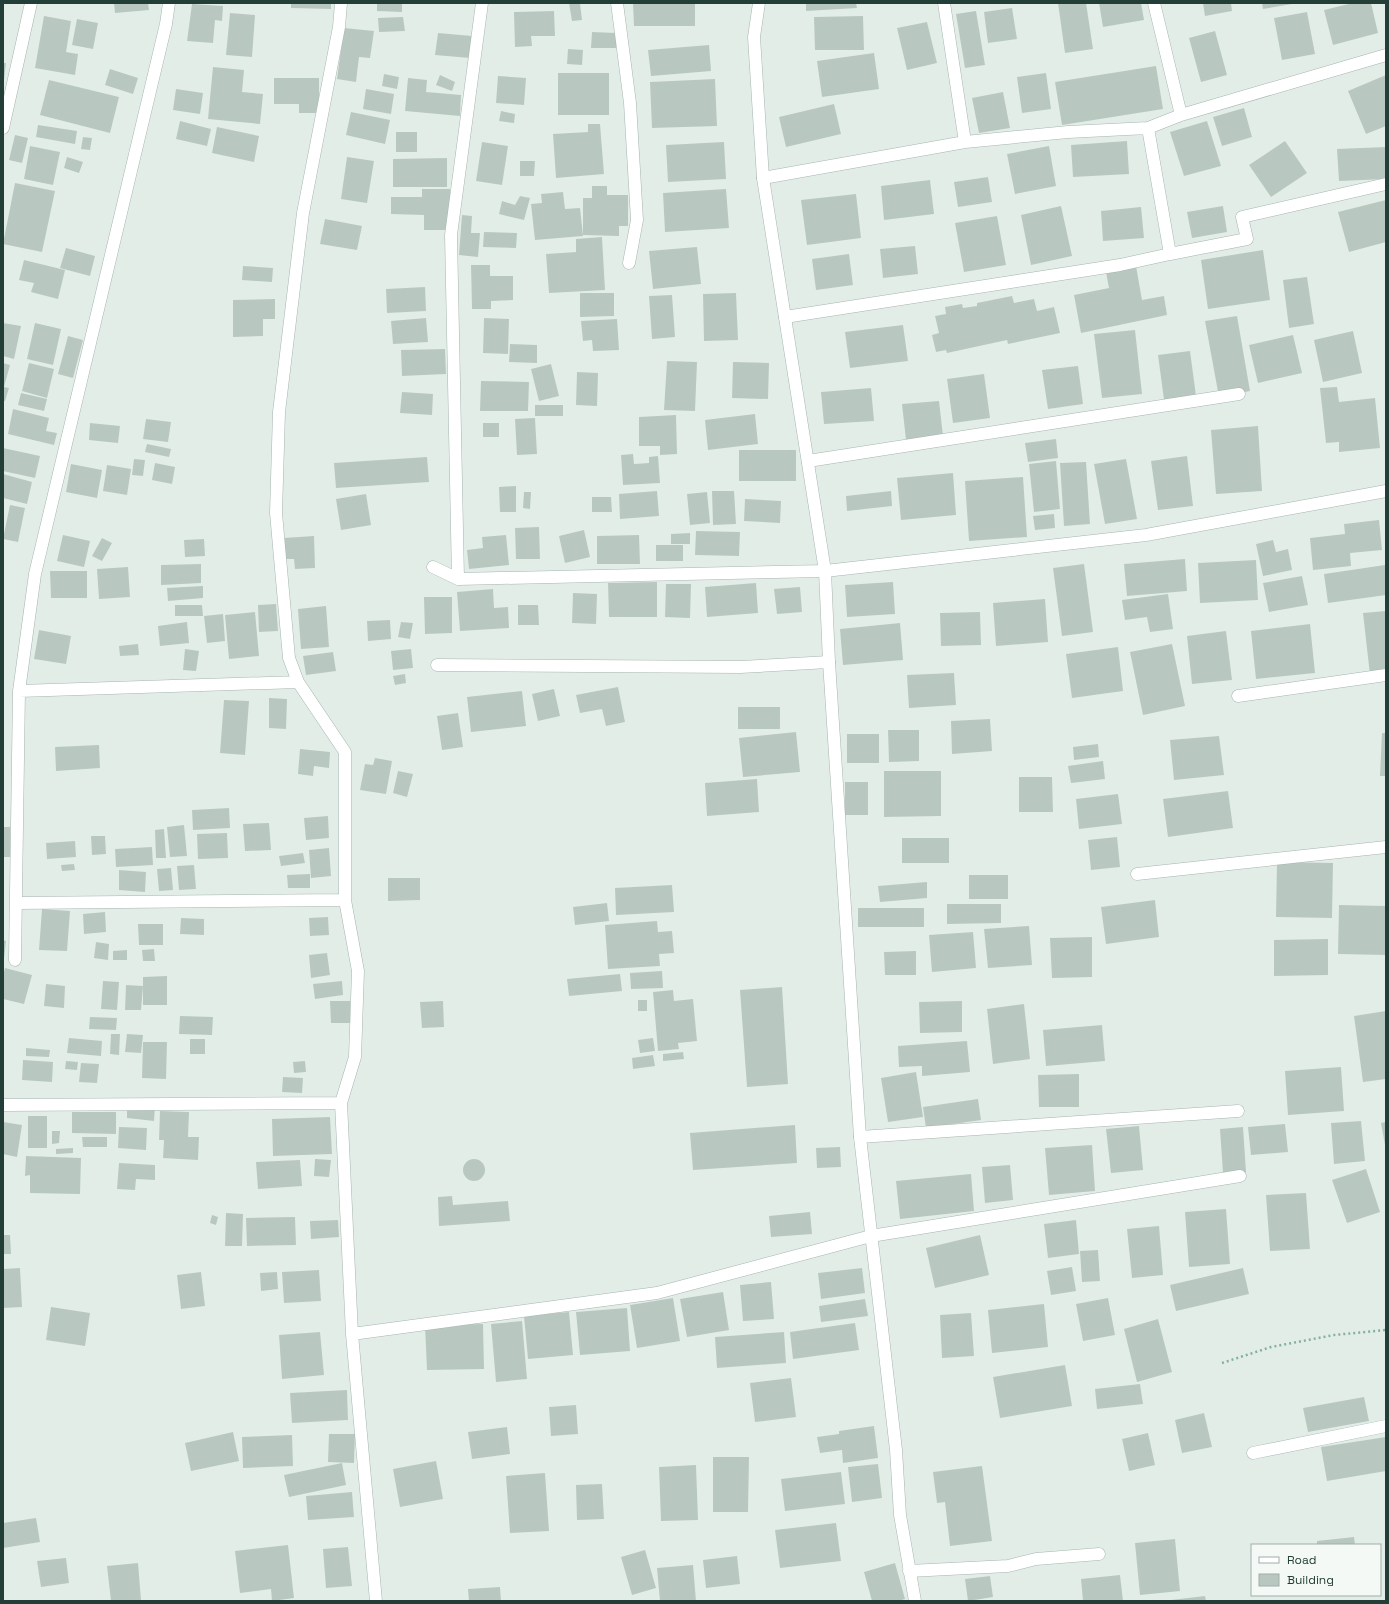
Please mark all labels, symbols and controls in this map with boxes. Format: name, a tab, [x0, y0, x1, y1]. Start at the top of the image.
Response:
legend	[1251, 1544, 1381, 1596]
text: Road	[1287, 1552, 1316, 1568]
text: Building	[1287, 1572, 1334, 1588]

